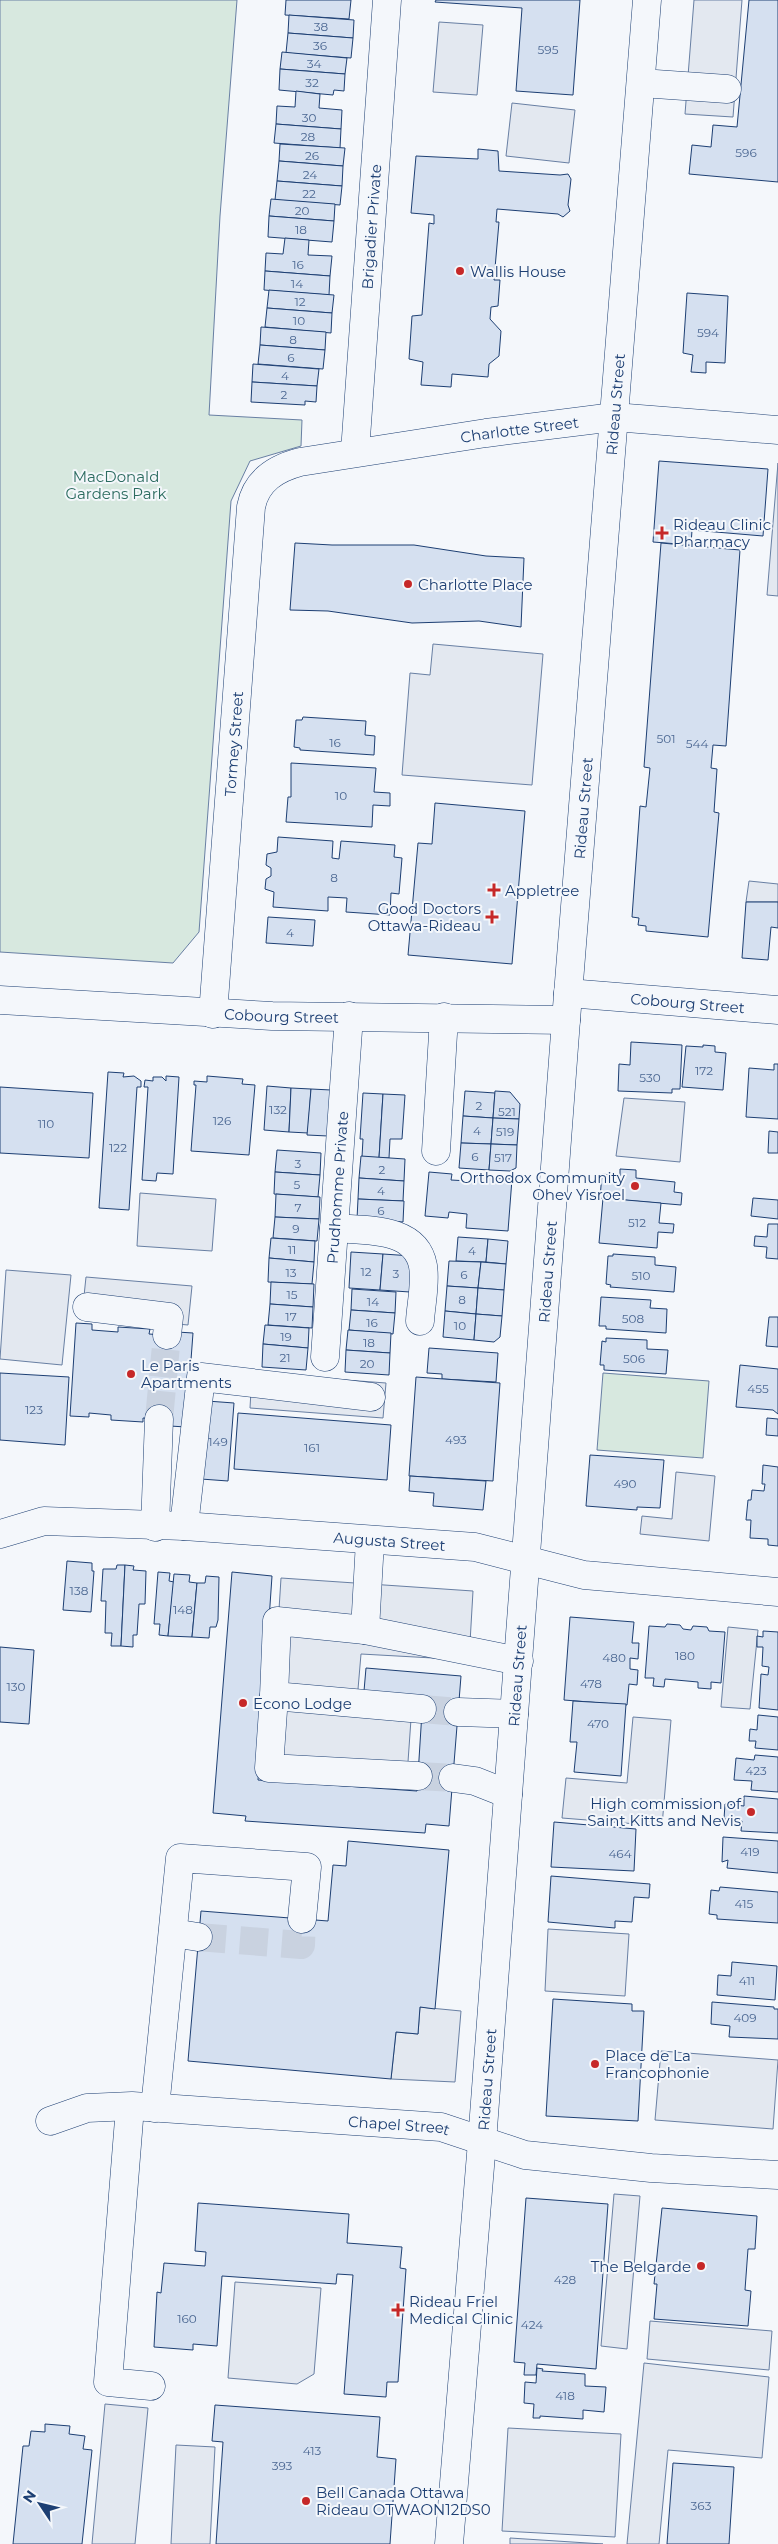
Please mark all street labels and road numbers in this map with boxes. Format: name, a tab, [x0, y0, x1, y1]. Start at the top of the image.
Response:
street label: Brigadier Private	[357, 163, 385, 290]
street label: Rideau Street	[601, 353, 628, 456]
street label: Charlotte Street	[459, 412, 580, 446]
street label: Tormey Street	[220, 690, 247, 797]
street label: Rideau Street	[569, 756, 596, 860]
street label: Cobourg Street	[630, 989, 746, 1017]
street label: Cobourg Street	[224, 1004, 339, 1026]
street label: Prudhomme Private	[322, 1110, 352, 1264]
street label: Rideau Street	[534, 1220, 560, 1323]
street label: Augusta Street	[333, 1527, 446, 1554]
street label: Rideau Street	[504, 1624, 530, 1727]
street label: Rideau Street	[473, 2028, 500, 2131]
street label: Chapel Street	[347, 2111, 453, 2139]

